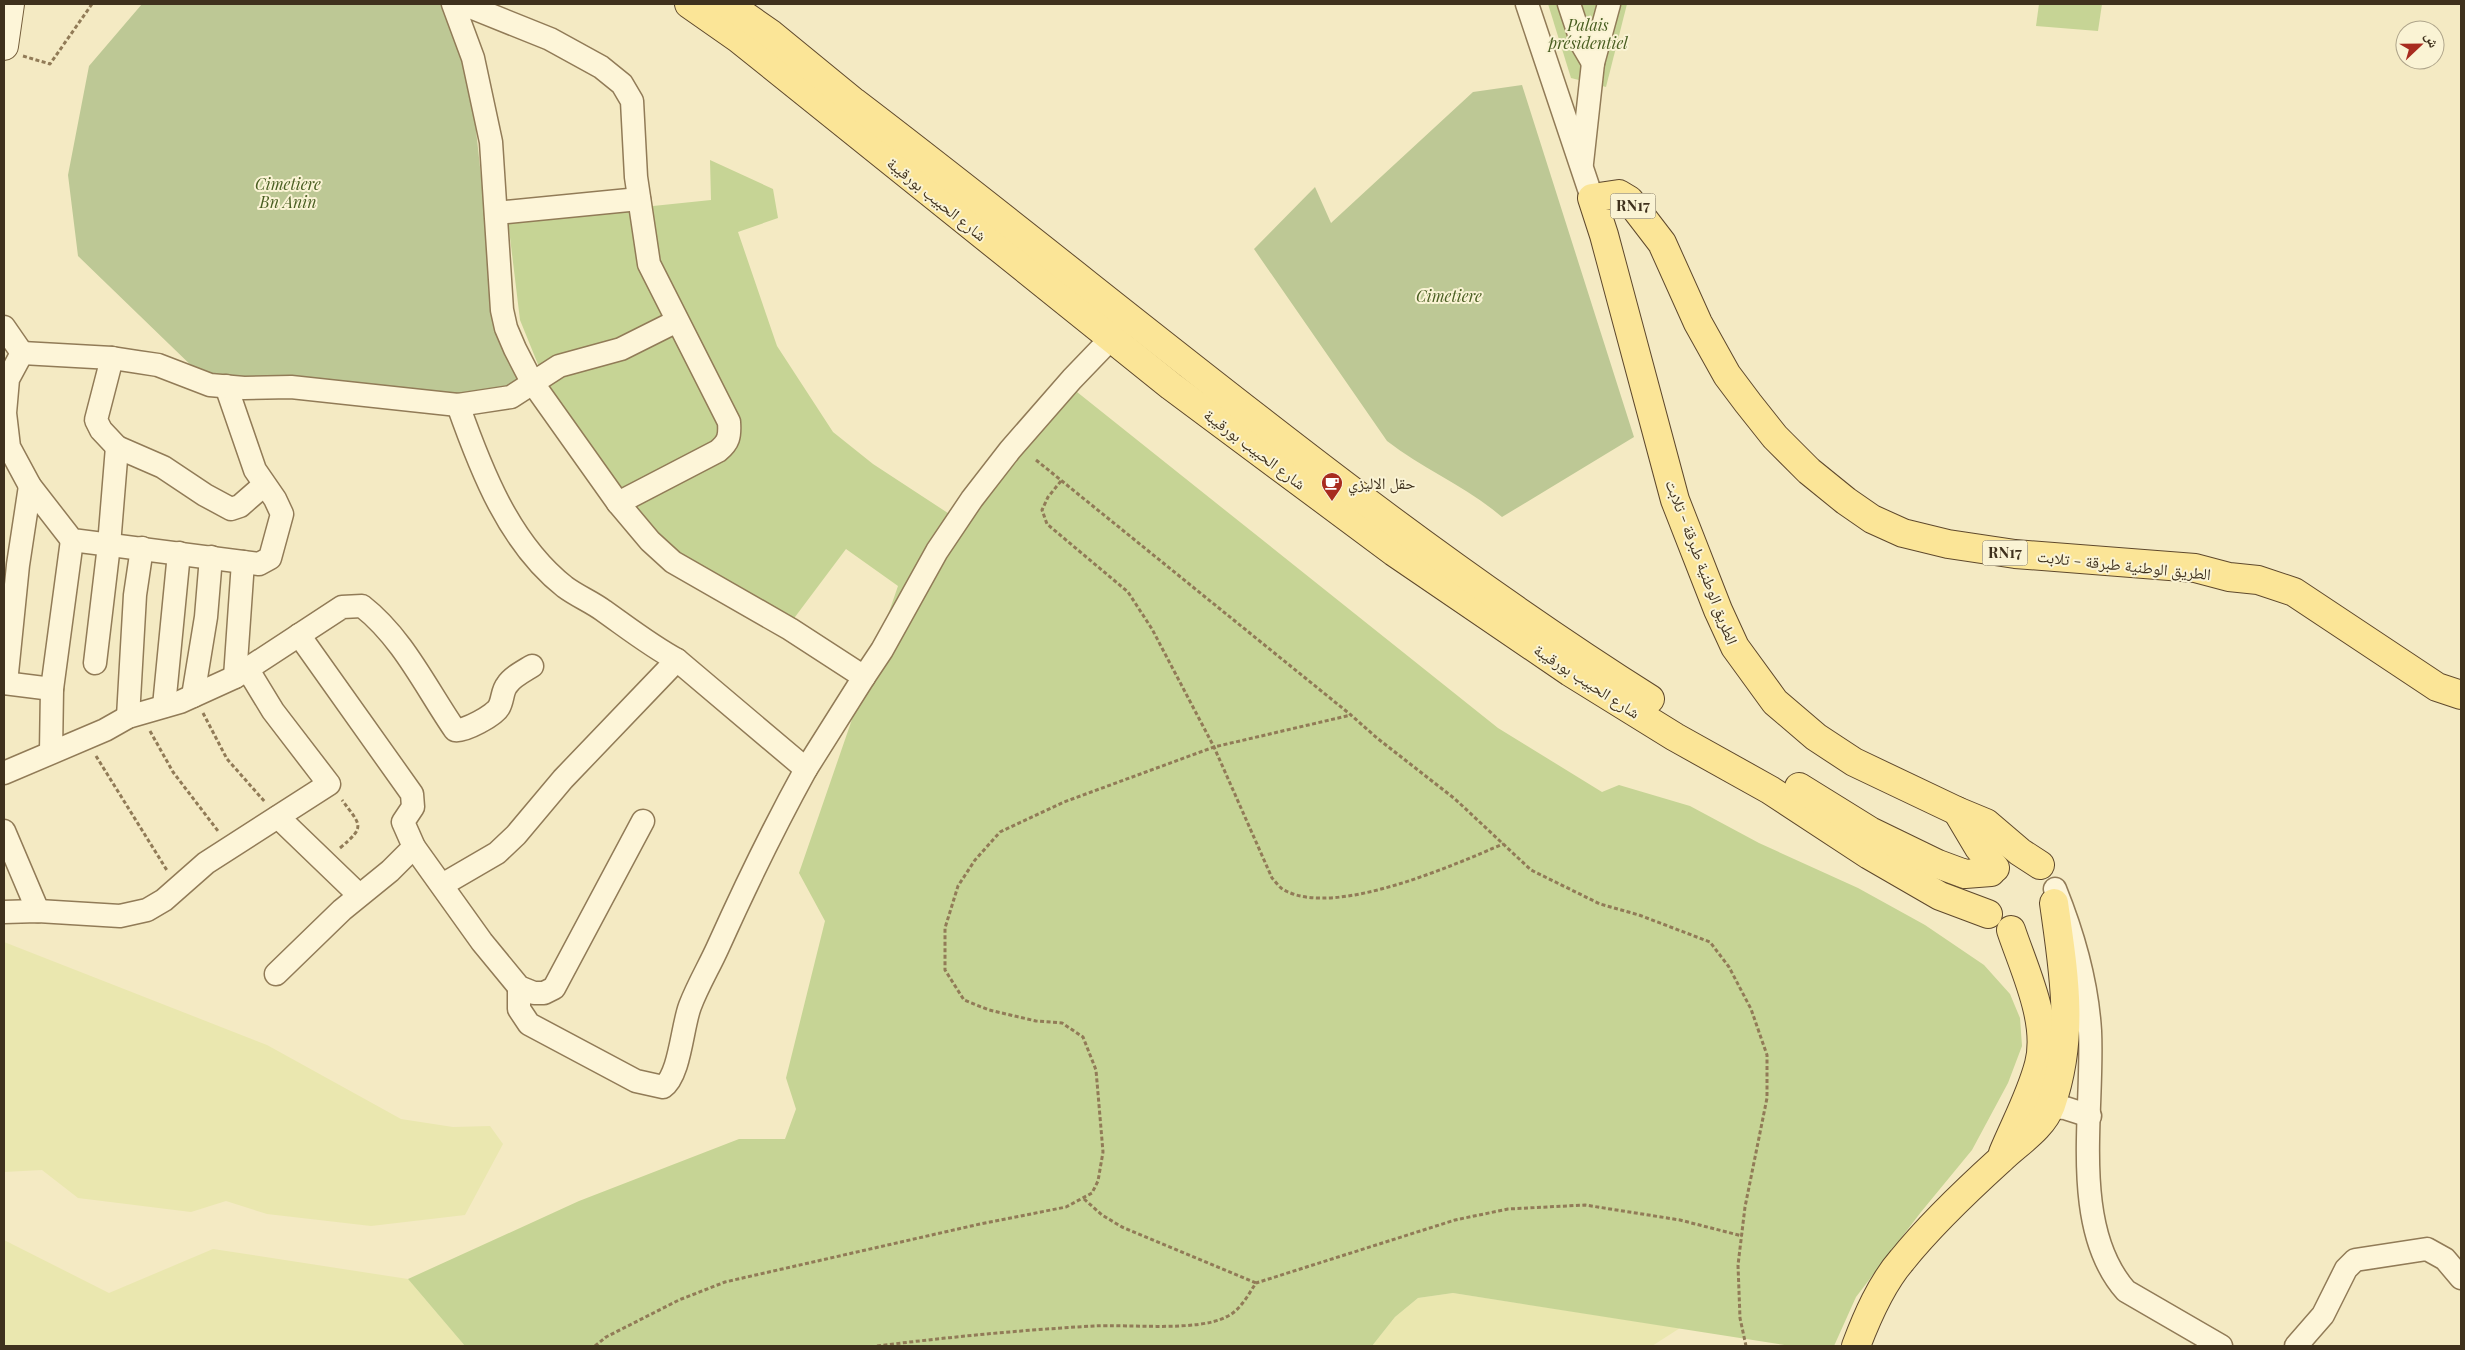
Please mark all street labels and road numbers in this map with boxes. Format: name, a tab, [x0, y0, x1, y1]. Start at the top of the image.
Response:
street label: شارع الحبيب بورقيبة	[883, 152, 991, 246]
road number: RN17	[1610, 194, 1656, 218]
street label: شارع الحبيب بورقيبة	[1200, 403, 1310, 495]
street label: الطريق الوطنية طبرقة - تلابت	[1660, 477, 1744, 647]
road number: RN17	[1982, 540, 2028, 566]
street label: الطريق الوطنية طبرقة - تلابت	[2036, 545, 2212, 585]
street label: شارع الحبيب بورقيبة	[1530, 638, 1644, 724]

